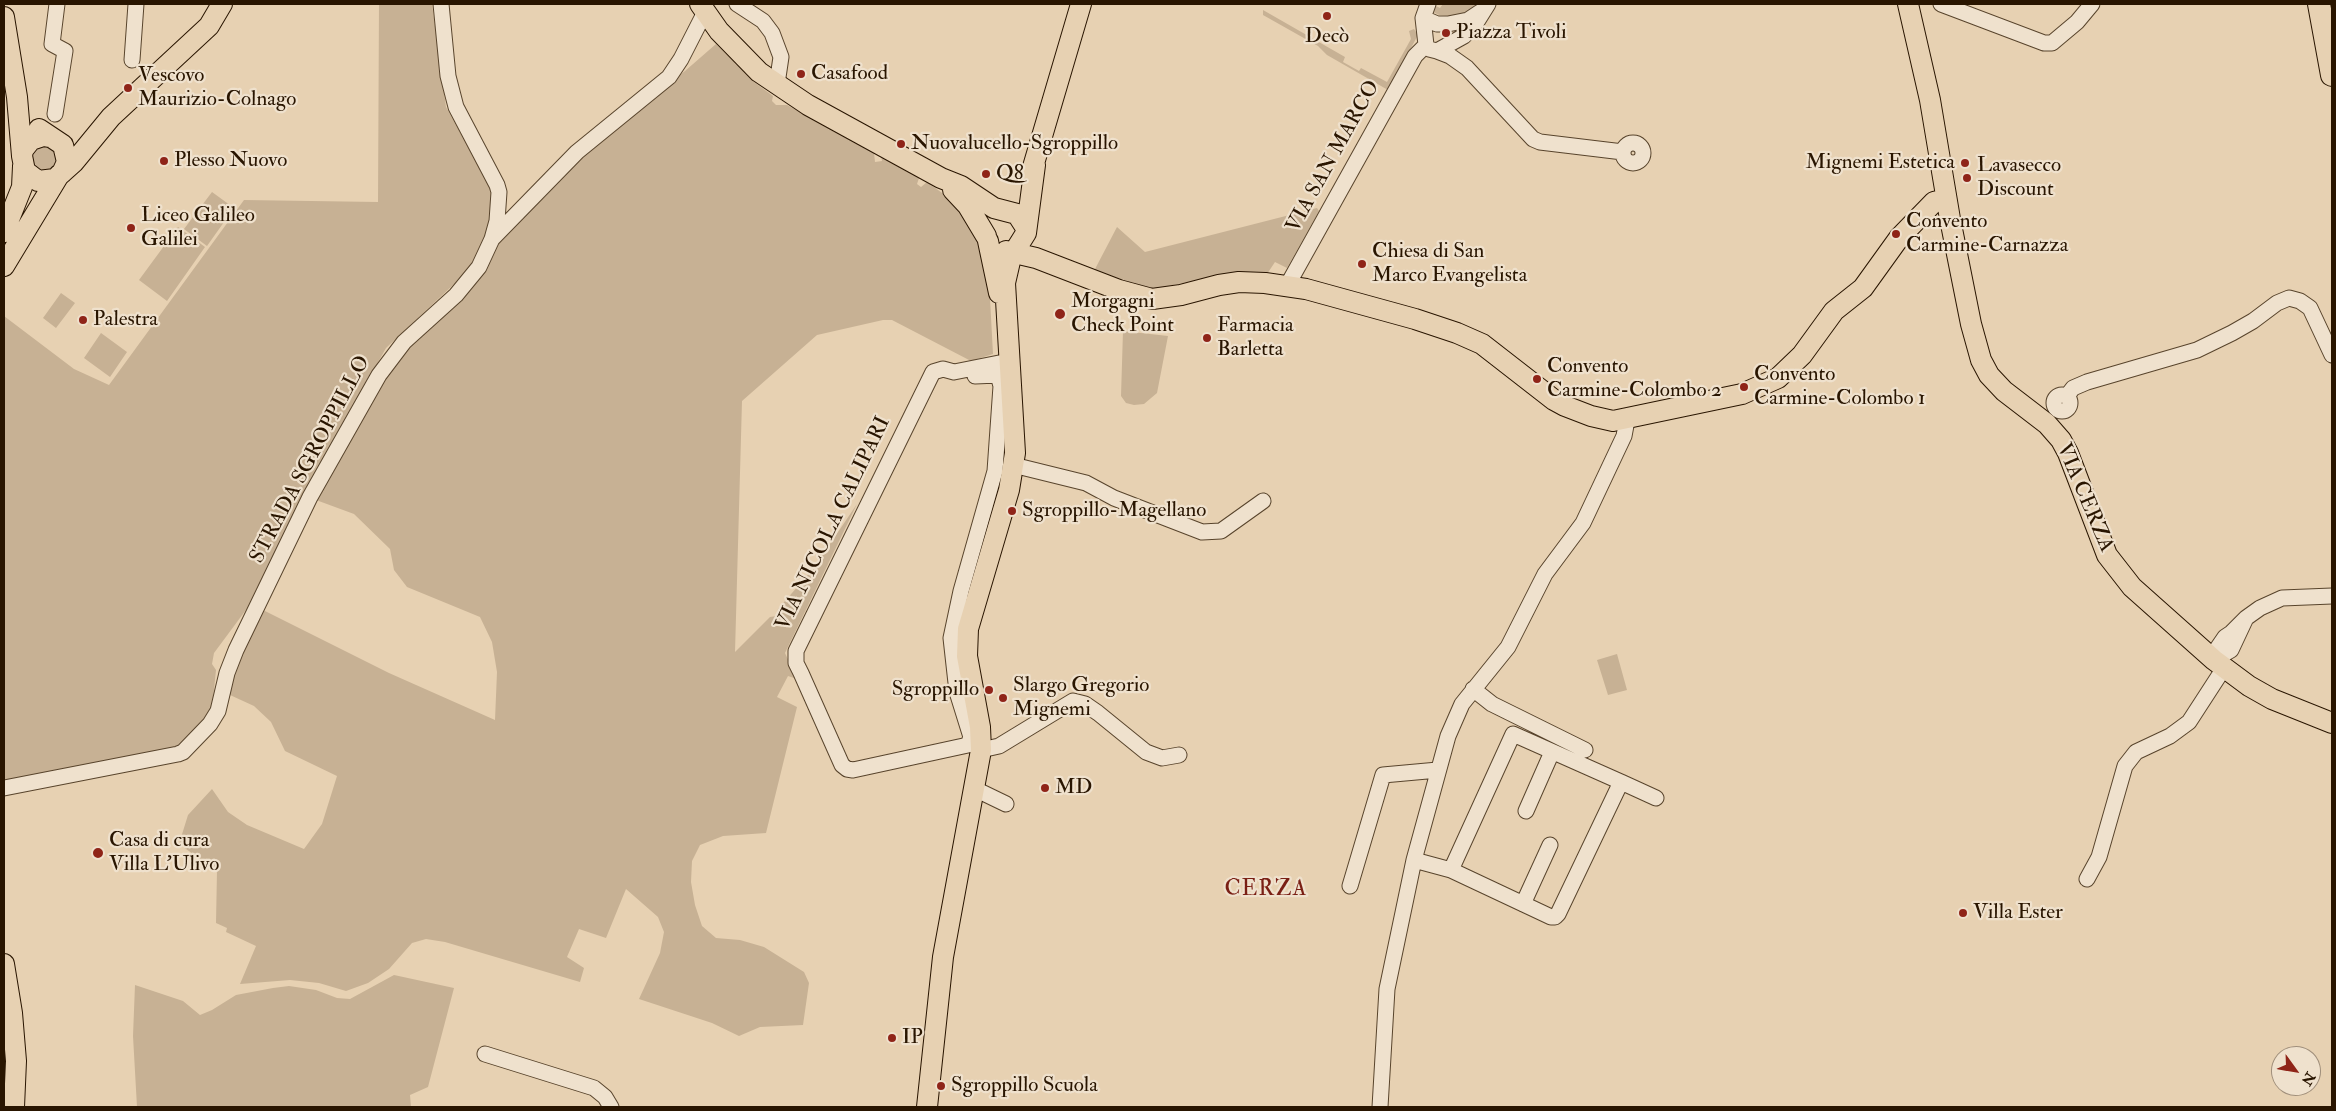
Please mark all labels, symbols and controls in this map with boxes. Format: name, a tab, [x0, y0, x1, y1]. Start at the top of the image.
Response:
marker: Decò	[1321, 10, 1333, 22]
place label: Piazza Tivoli	[1456, 20, 1566, 46]
place label: Decò	[1305, 24, 1349, 50]
marker: Piazza Tivoli	[1440, 27, 1452, 39]
place label: Casafood	[811, 61, 888, 87]
place label: Vescovo Maurizio-Colnago	[138, 63, 296, 113]
marker: Casafood	[795, 68, 807, 80]
street label: VIA SAN MARCO	[1282, 77, 1386, 237]
marker: Vescovo Maurizio-Colnago	[122, 82, 134, 94]
place label: Nuovalucello-Sgroppillo	[911, 131, 1118, 157]
marker: Nuovalucello-Sgroppillo	[895, 138, 907, 150]
place label: Plesso Nuovo	[174, 148, 287, 174]
place label: Mignemi Estetica	[1806, 150, 1955, 176]
place label: Lavasecco Discount	[1977, 153, 2061, 203]
marker: Plesso Nuovo	[158, 155, 170, 167]
marker: Mignemi Estetica	[1959, 157, 1971, 169]
place label: Q8	[996, 161, 1024, 187]
marker: Q8	[980, 168, 992, 180]
marker: Lavasecco Discount	[1961, 172, 1973, 184]
place label: Liceo Galileo Galilei	[141, 203, 255, 253]
place label: Convento Carmine-Carnazza	[1906, 209, 2068, 259]
marker: Liceo Galileo Galilei	[125, 222, 137, 234]
marker: Convento Carmine-Carnazza	[1890, 228, 1902, 240]
place label: Chiesa di San Marco Evangelista	[1372, 239, 1527, 289]
marker: Chiesa di San Marco Evangelista	[1356, 258, 1368, 270]
place label: Morgagni Check Point	[1071, 289, 1174, 339]
place label: Palestra	[93, 307, 158, 333]
marker: Morgagni Check Point	[1053, 307, 1067, 321]
place label: Farmacia Barletta	[1217, 313, 1294, 363]
marker: Palestra	[77, 314, 89, 326]
marker: Farmacia Barletta	[1201, 332, 1213, 344]
street label: STRADA SGROPPILLO	[246, 352, 376, 568]
place label: Convento Carmine-Colombo 2	[1547, 354, 1722, 404]
place label: Convento Carmine-Colombo 1	[1754, 362, 1925, 412]
marker: Convento Carmine-Colombo 2	[1531, 373, 1543, 385]
marker: Convento Carmine-Colombo 1	[1738, 381, 1750, 393]
street label: VIA NICOLA CALIPARI	[771, 413, 897, 635]
street label: VIA CERZA	[2050, 440, 2118, 556]
place label: Sgroppillo-Magellano	[1022, 498, 1206, 524]
marker: Sgroppillo-Magellano	[1006, 505, 1018, 517]
place label: Slargo Gregorio Mignemi	[1013, 673, 1149, 723]
place label: Sgroppillo	[892, 677, 979, 703]
marker: Sgroppillo	[983, 684, 995, 696]
marker: Slargo Gregorio Mignemi	[997, 692, 1009, 704]
place label: MD	[1055, 775, 1092, 801]
marker: MD	[1039, 782, 1051, 794]
place label: Casa di cura Villa L'Ulivo	[109, 828, 219, 878]
marker: Casa di cura Villa L'Ulivo	[91, 846, 105, 860]
district label: CERZA	[1224, 877, 1308, 903]
place label: Villa Ester	[1973, 900, 2063, 926]
marker: Villa Ester	[1957, 907, 1969, 919]
place label: IP	[902, 1025, 923, 1051]
marker: IP	[886, 1032, 898, 1044]
north arrow	[2271, 1046, 2321, 1096]
text: N	[2298, 1069, 2319, 1089]
place label: Sgroppillo Scuola	[951, 1073, 1098, 1099]
marker: Sgroppillo Scuola	[935, 1080, 947, 1092]

